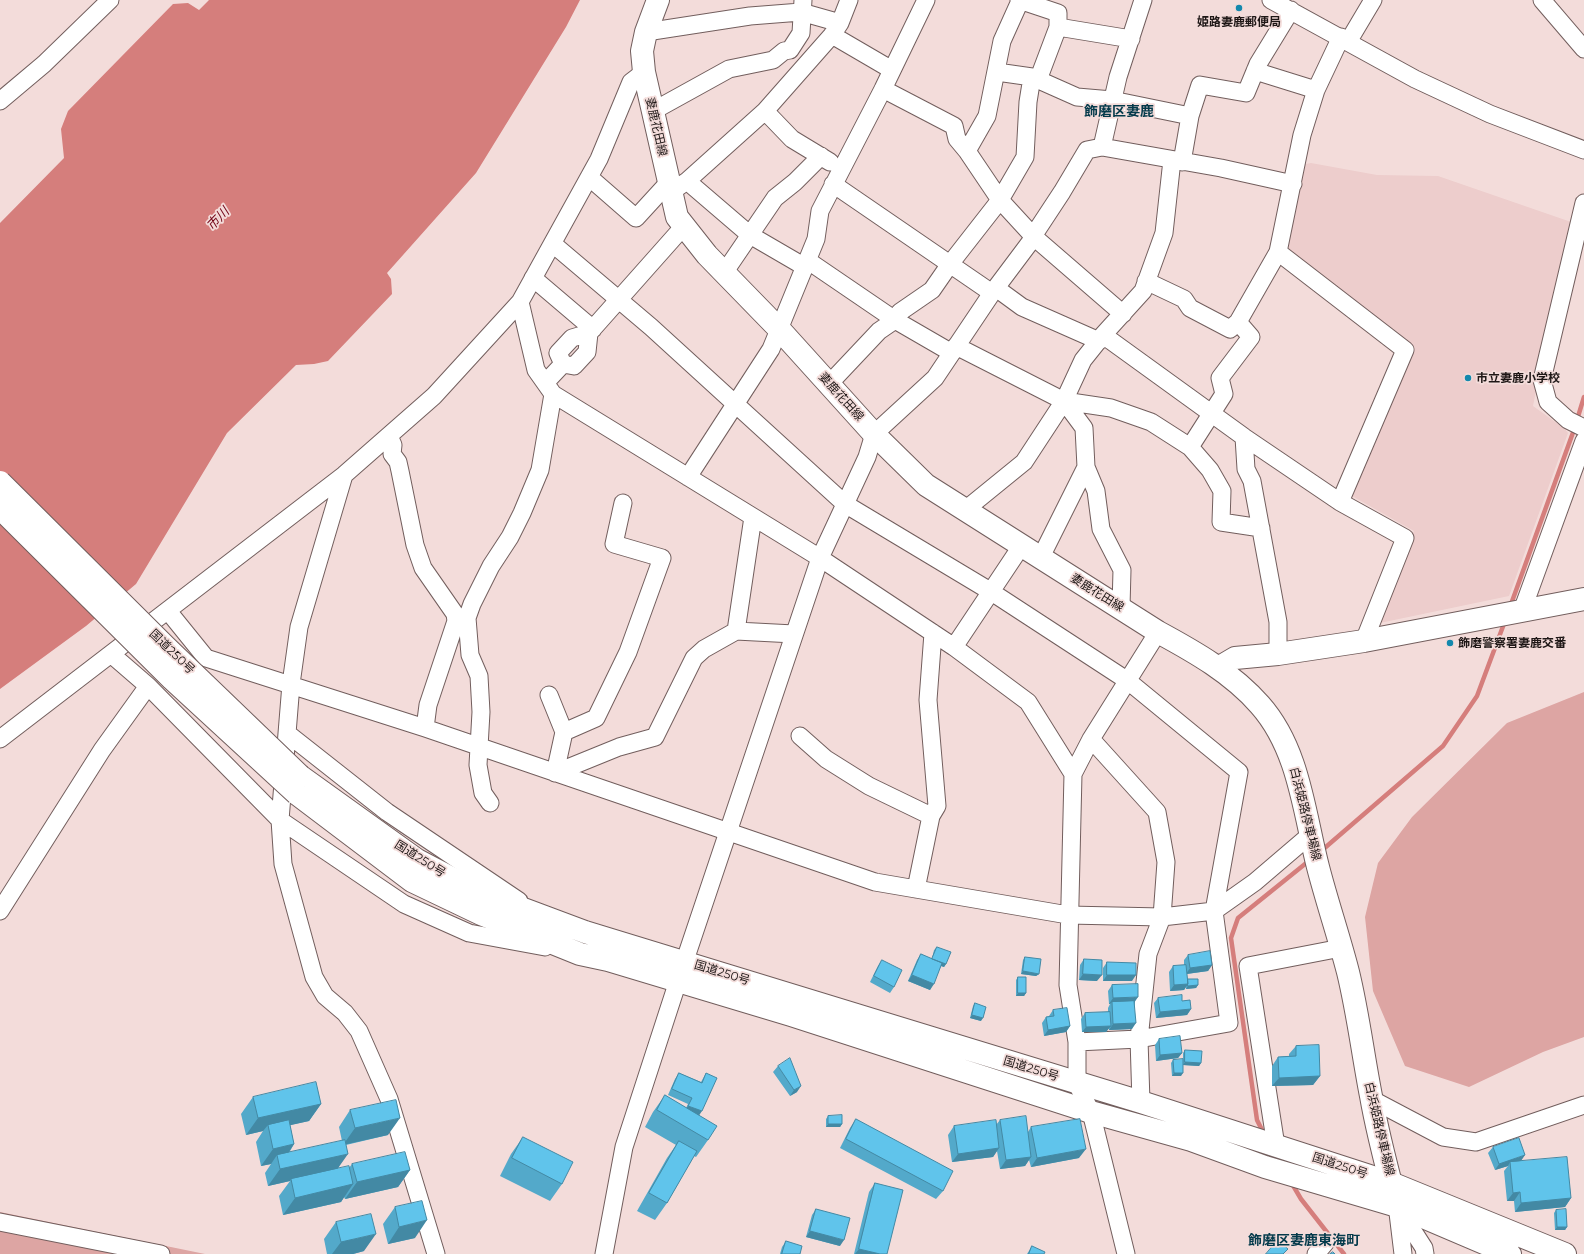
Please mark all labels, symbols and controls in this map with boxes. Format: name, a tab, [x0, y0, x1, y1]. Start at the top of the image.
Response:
marker: 姫路妻鹿郵便局	[1234, 3, 1244, 13]
place label: 姫路妻鹿郵便局	[1197, 15, 1281, 29]
street label: 妻鹿花田線	[642, 96, 670, 158]
district label: 飾磨区妻鹿	[1084, 104, 1154, 120]
water label: 市川	[203, 204, 233, 234]
street label: 妻鹿花田線	[816, 370, 866, 424]
place label: 市立妻鹿小学校	[1476, 371, 1560, 385]
marker: 市立妻鹿小学校	[1463, 373, 1473, 383]
street label: 妻鹿花田線	[1068, 571, 1126, 615]
street label: 国道250号	[146, 627, 198, 677]
place label: 飾磨警察署妻鹿交番	[1458, 636, 1566, 650]
marker: 飾磨警察署妻鹿交番	[1445, 638, 1455, 648]
street label: 白浜姫路停車場線	[1286, 766, 1324, 862]
street label: 国道250号	[392, 838, 448, 880]
street label: 国道250号	[692, 958, 752, 988]
street label: 国道250号	[1001, 1054, 1061, 1084]
street label: 白浜姫路停車場線	[1361, 1081, 1397, 1177]
street label: 国道250号	[1310, 1150, 1370, 1182]
district label: 飾磨区妻鹿東海町	[1248, 1233, 1360, 1249]

